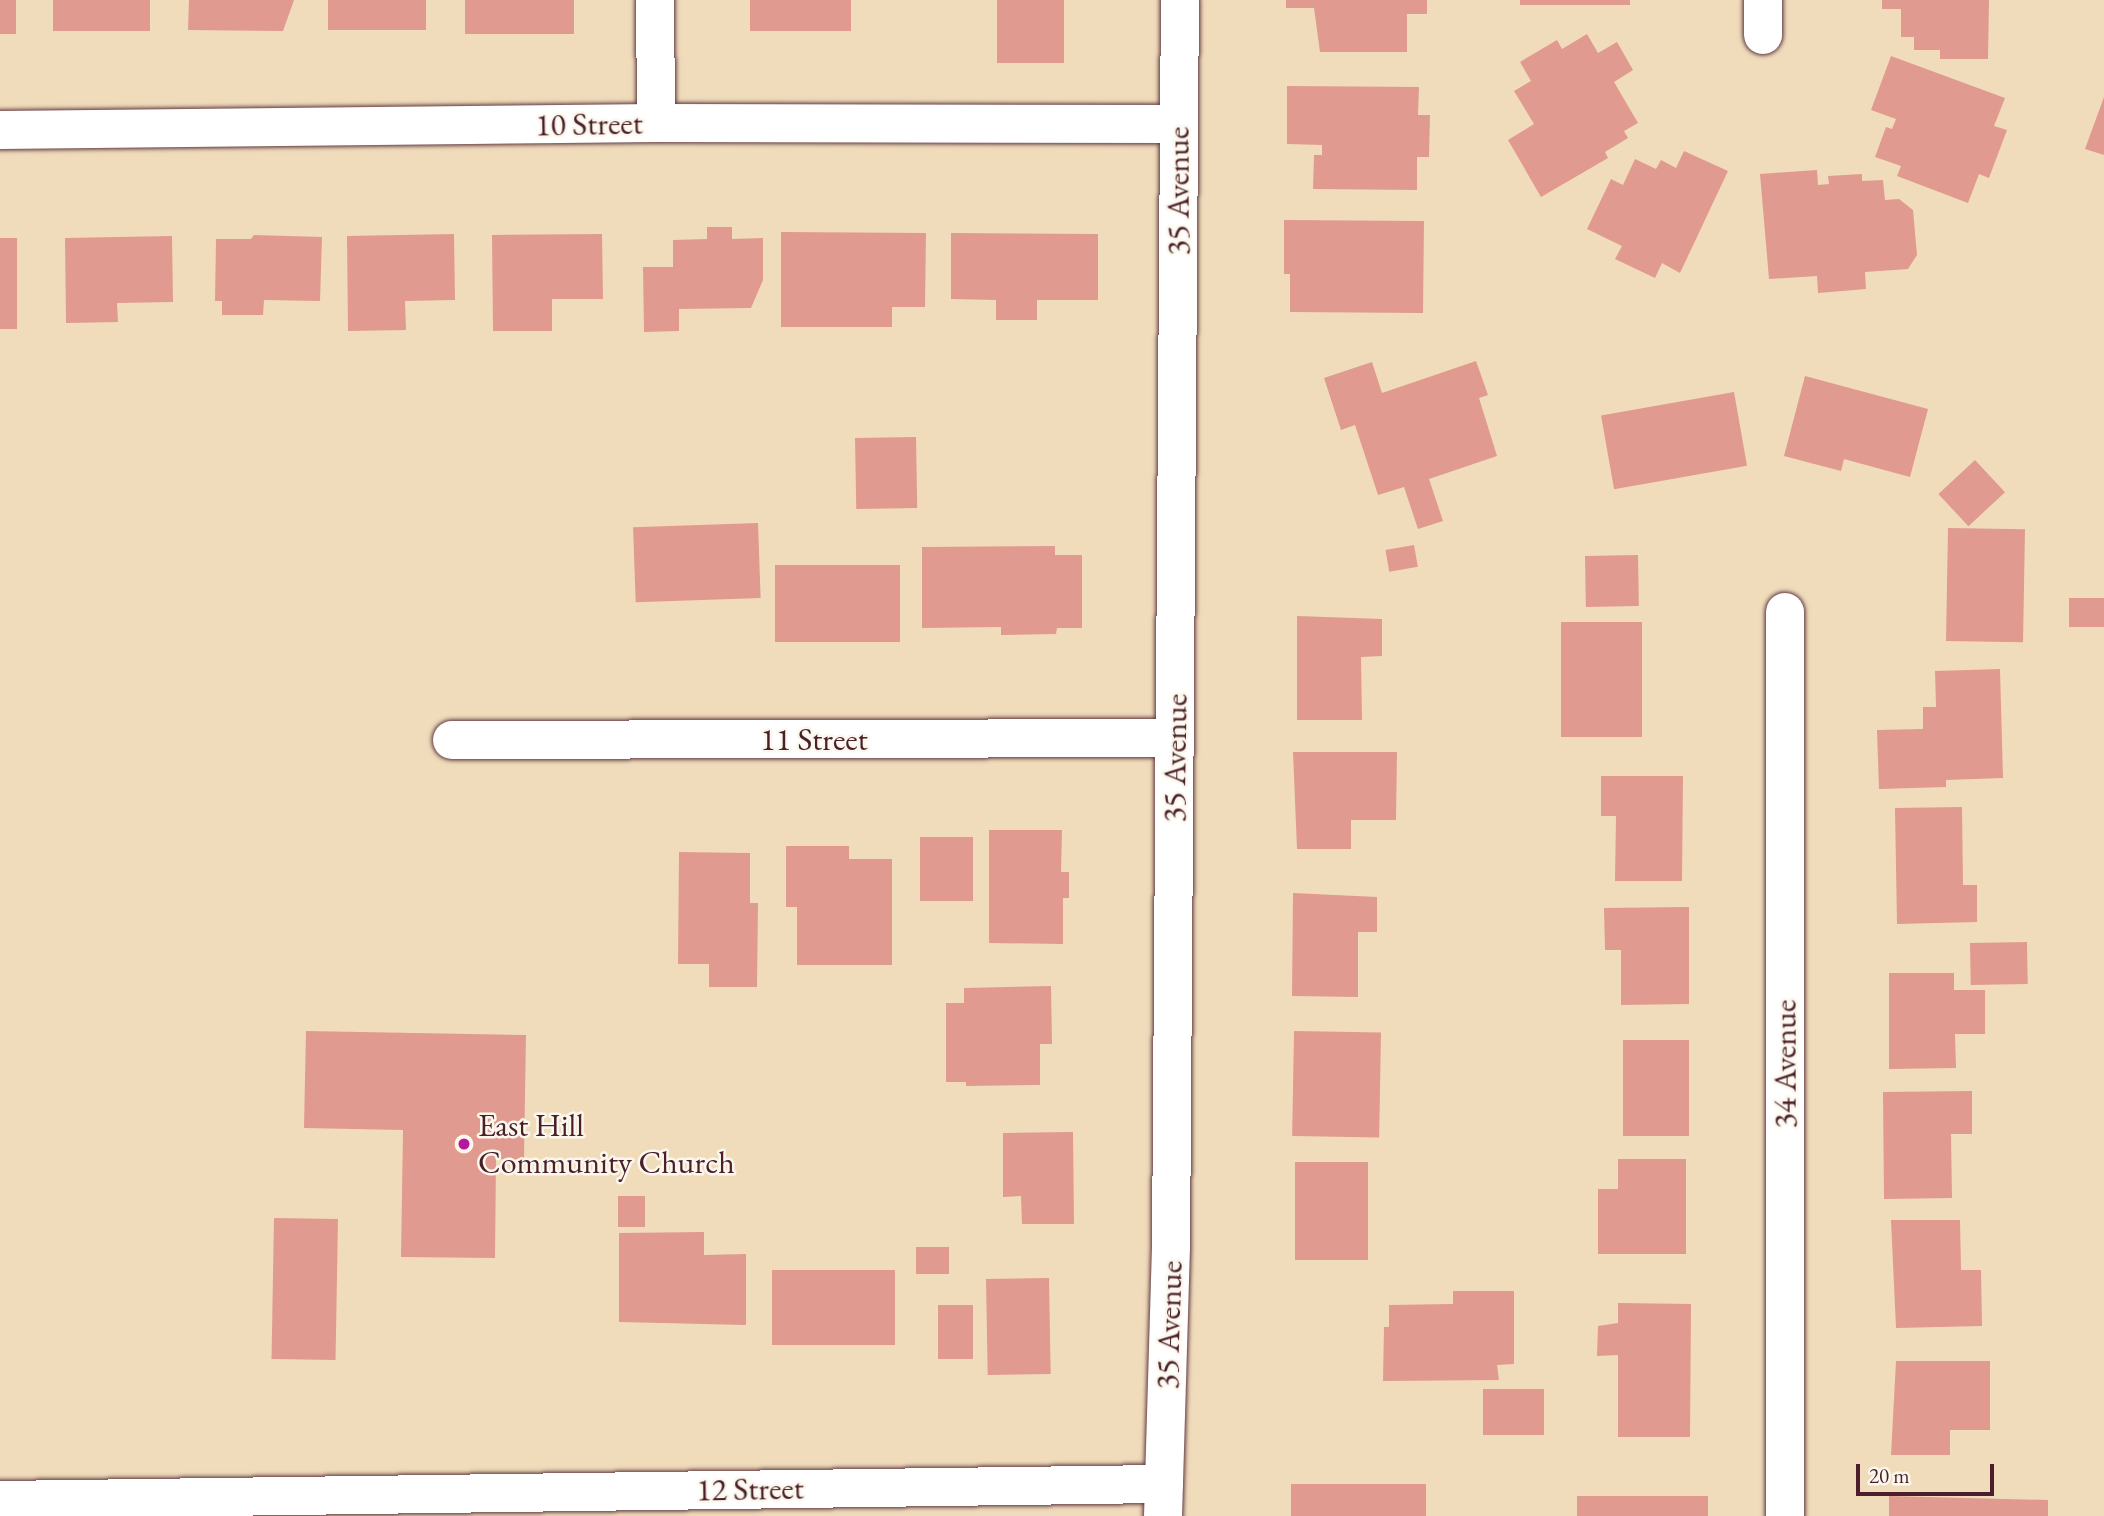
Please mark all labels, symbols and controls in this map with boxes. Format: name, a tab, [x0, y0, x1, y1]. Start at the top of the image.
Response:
street label: 10 Street	[535, 104, 643, 144]
street label: 35 Avenue	[1159, 127, 1197, 255]
street label: 35 Avenue	[1155, 693, 1195, 823]
street label: 11 Street	[760, 720, 868, 758]
street label: 34 Avenue	[1766, 1000, 1804, 1128]
place label: East Hill Community Church	[478, 1107, 735, 1182]
marker: East Hill Community Church	[456, 1136, 472, 1152]
street label: 35 Avenue	[1148, 1260, 1190, 1390]
scale bar	[1859, 1450, 1997, 1494]
text: 20 m	[1869, 1462, 1910, 1489]
street label: 12 Street	[696, 1469, 804, 1509]

